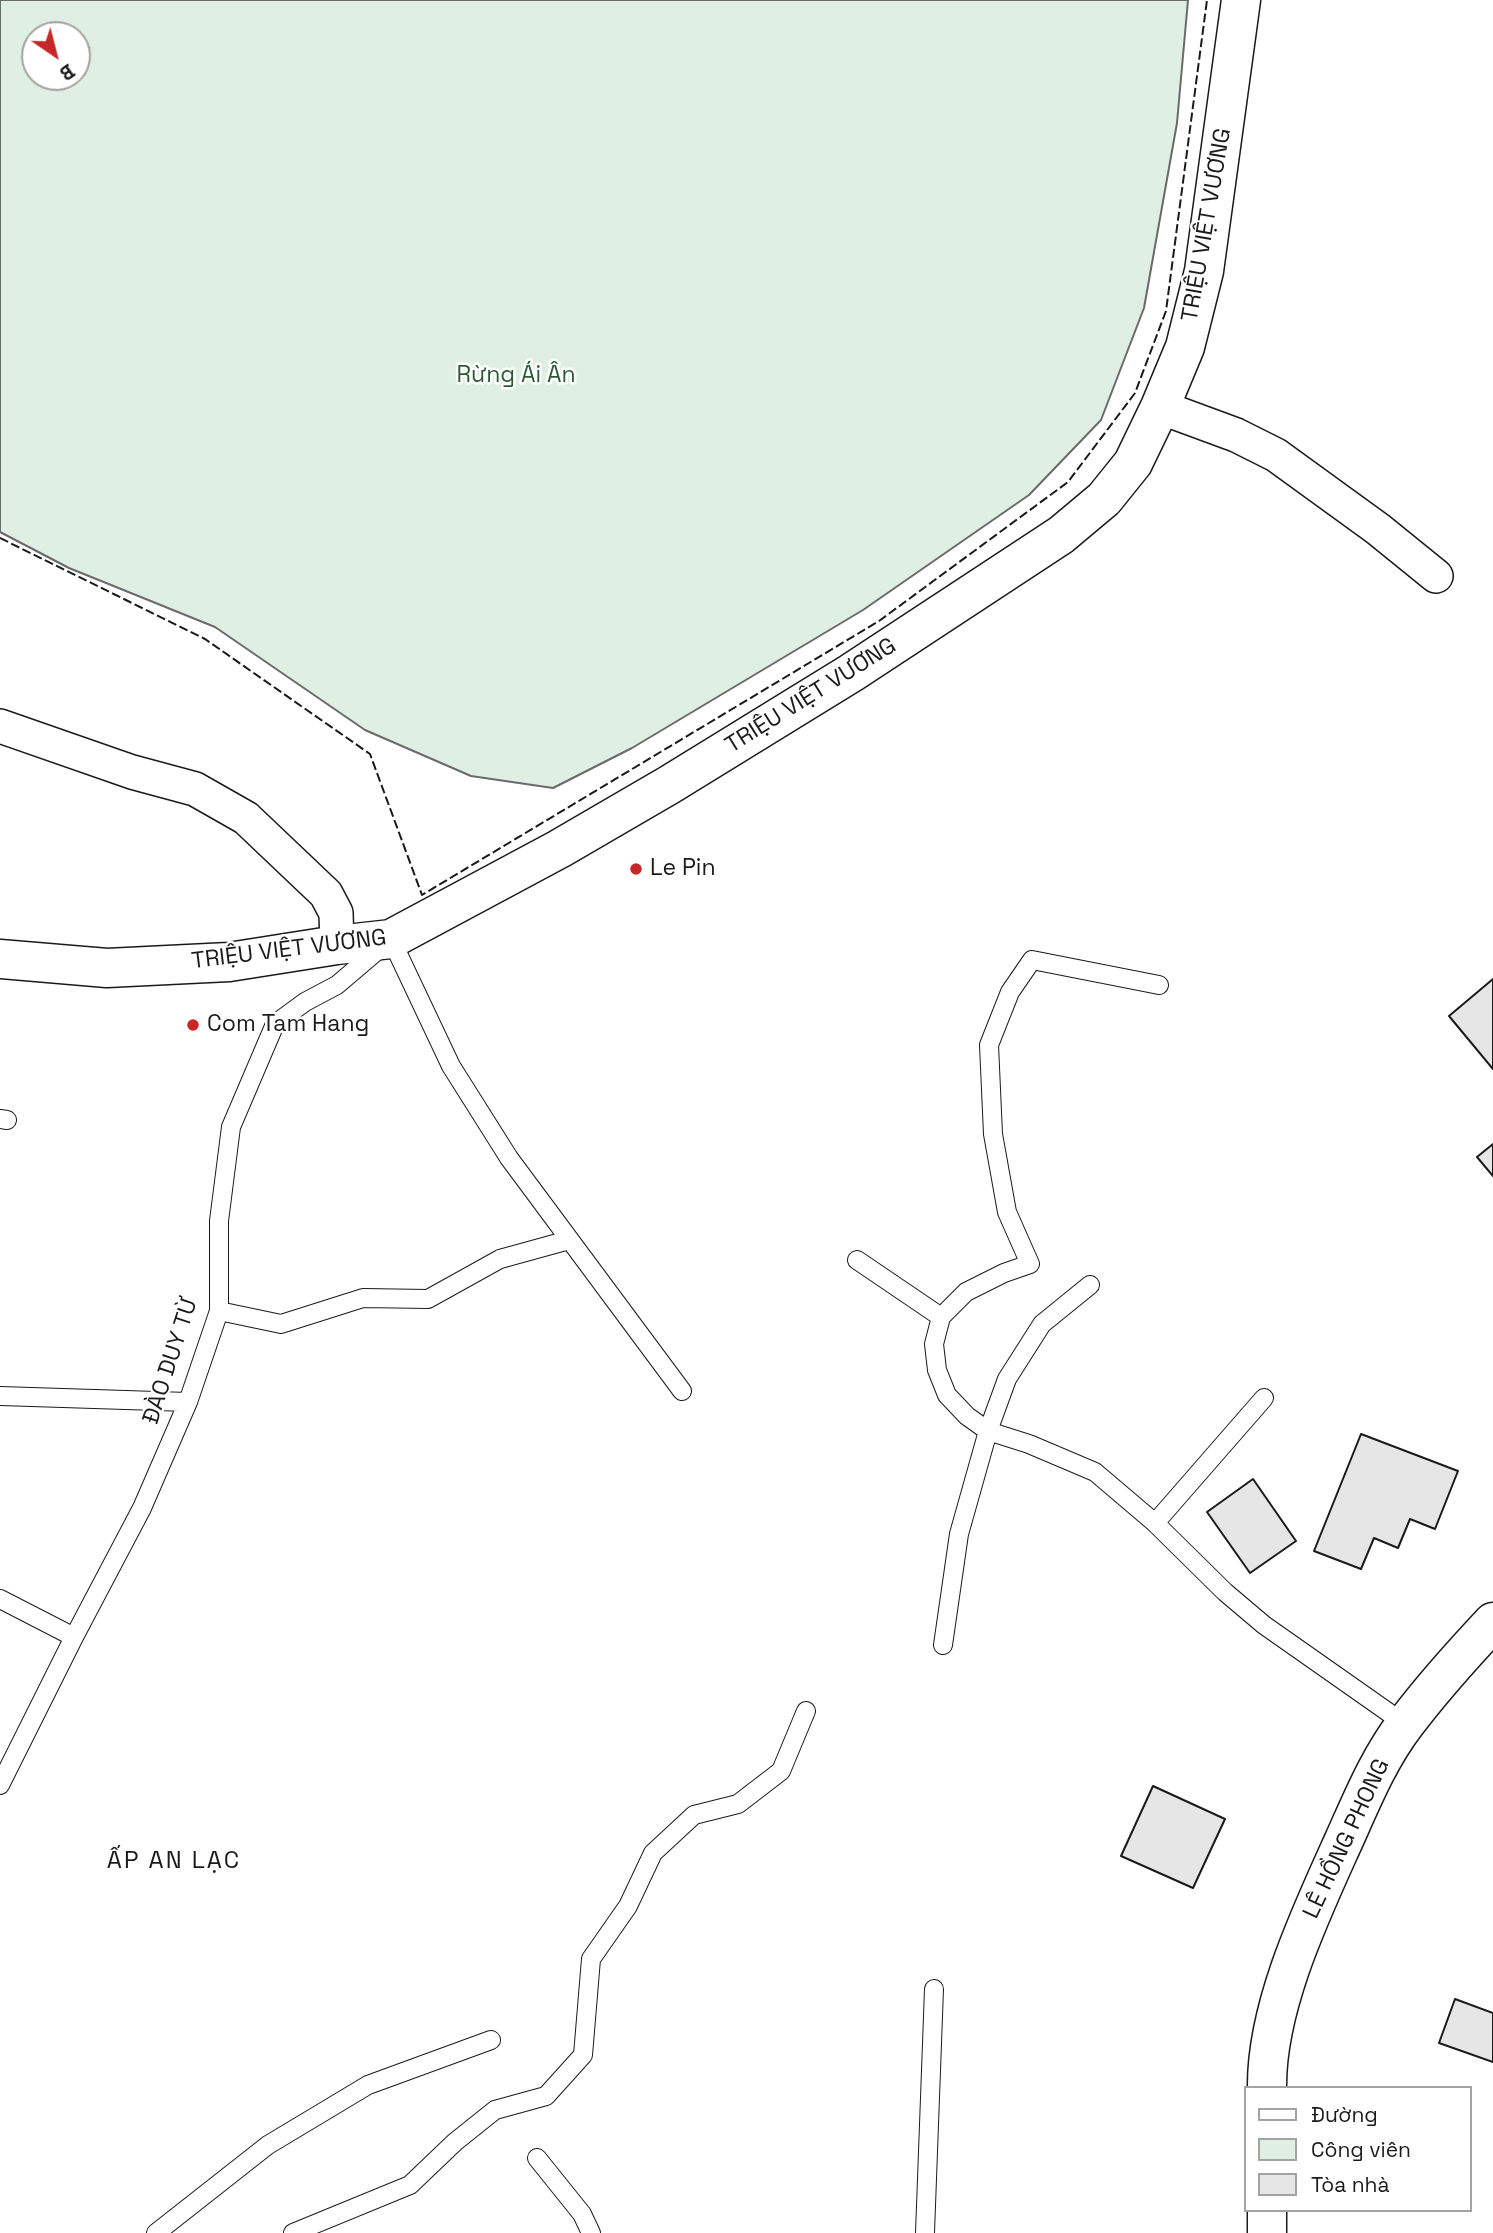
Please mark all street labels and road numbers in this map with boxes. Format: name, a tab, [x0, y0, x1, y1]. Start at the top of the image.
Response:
street label: TRIỆU VIỆT VƯƠNG	[1176, 126, 1238, 324]
street label: TRIỆU VIỆT VƯƠNG	[721, 632, 901, 760]
street label: TRIỆU VIỆT VƯƠNG	[190, 924, 388, 976]
street label: ĐÀO DUY TỪ	[138, 1294, 204, 1428]
street label: LÊ HỒNG PHONG	[1298, 1755, 1396, 1923]

